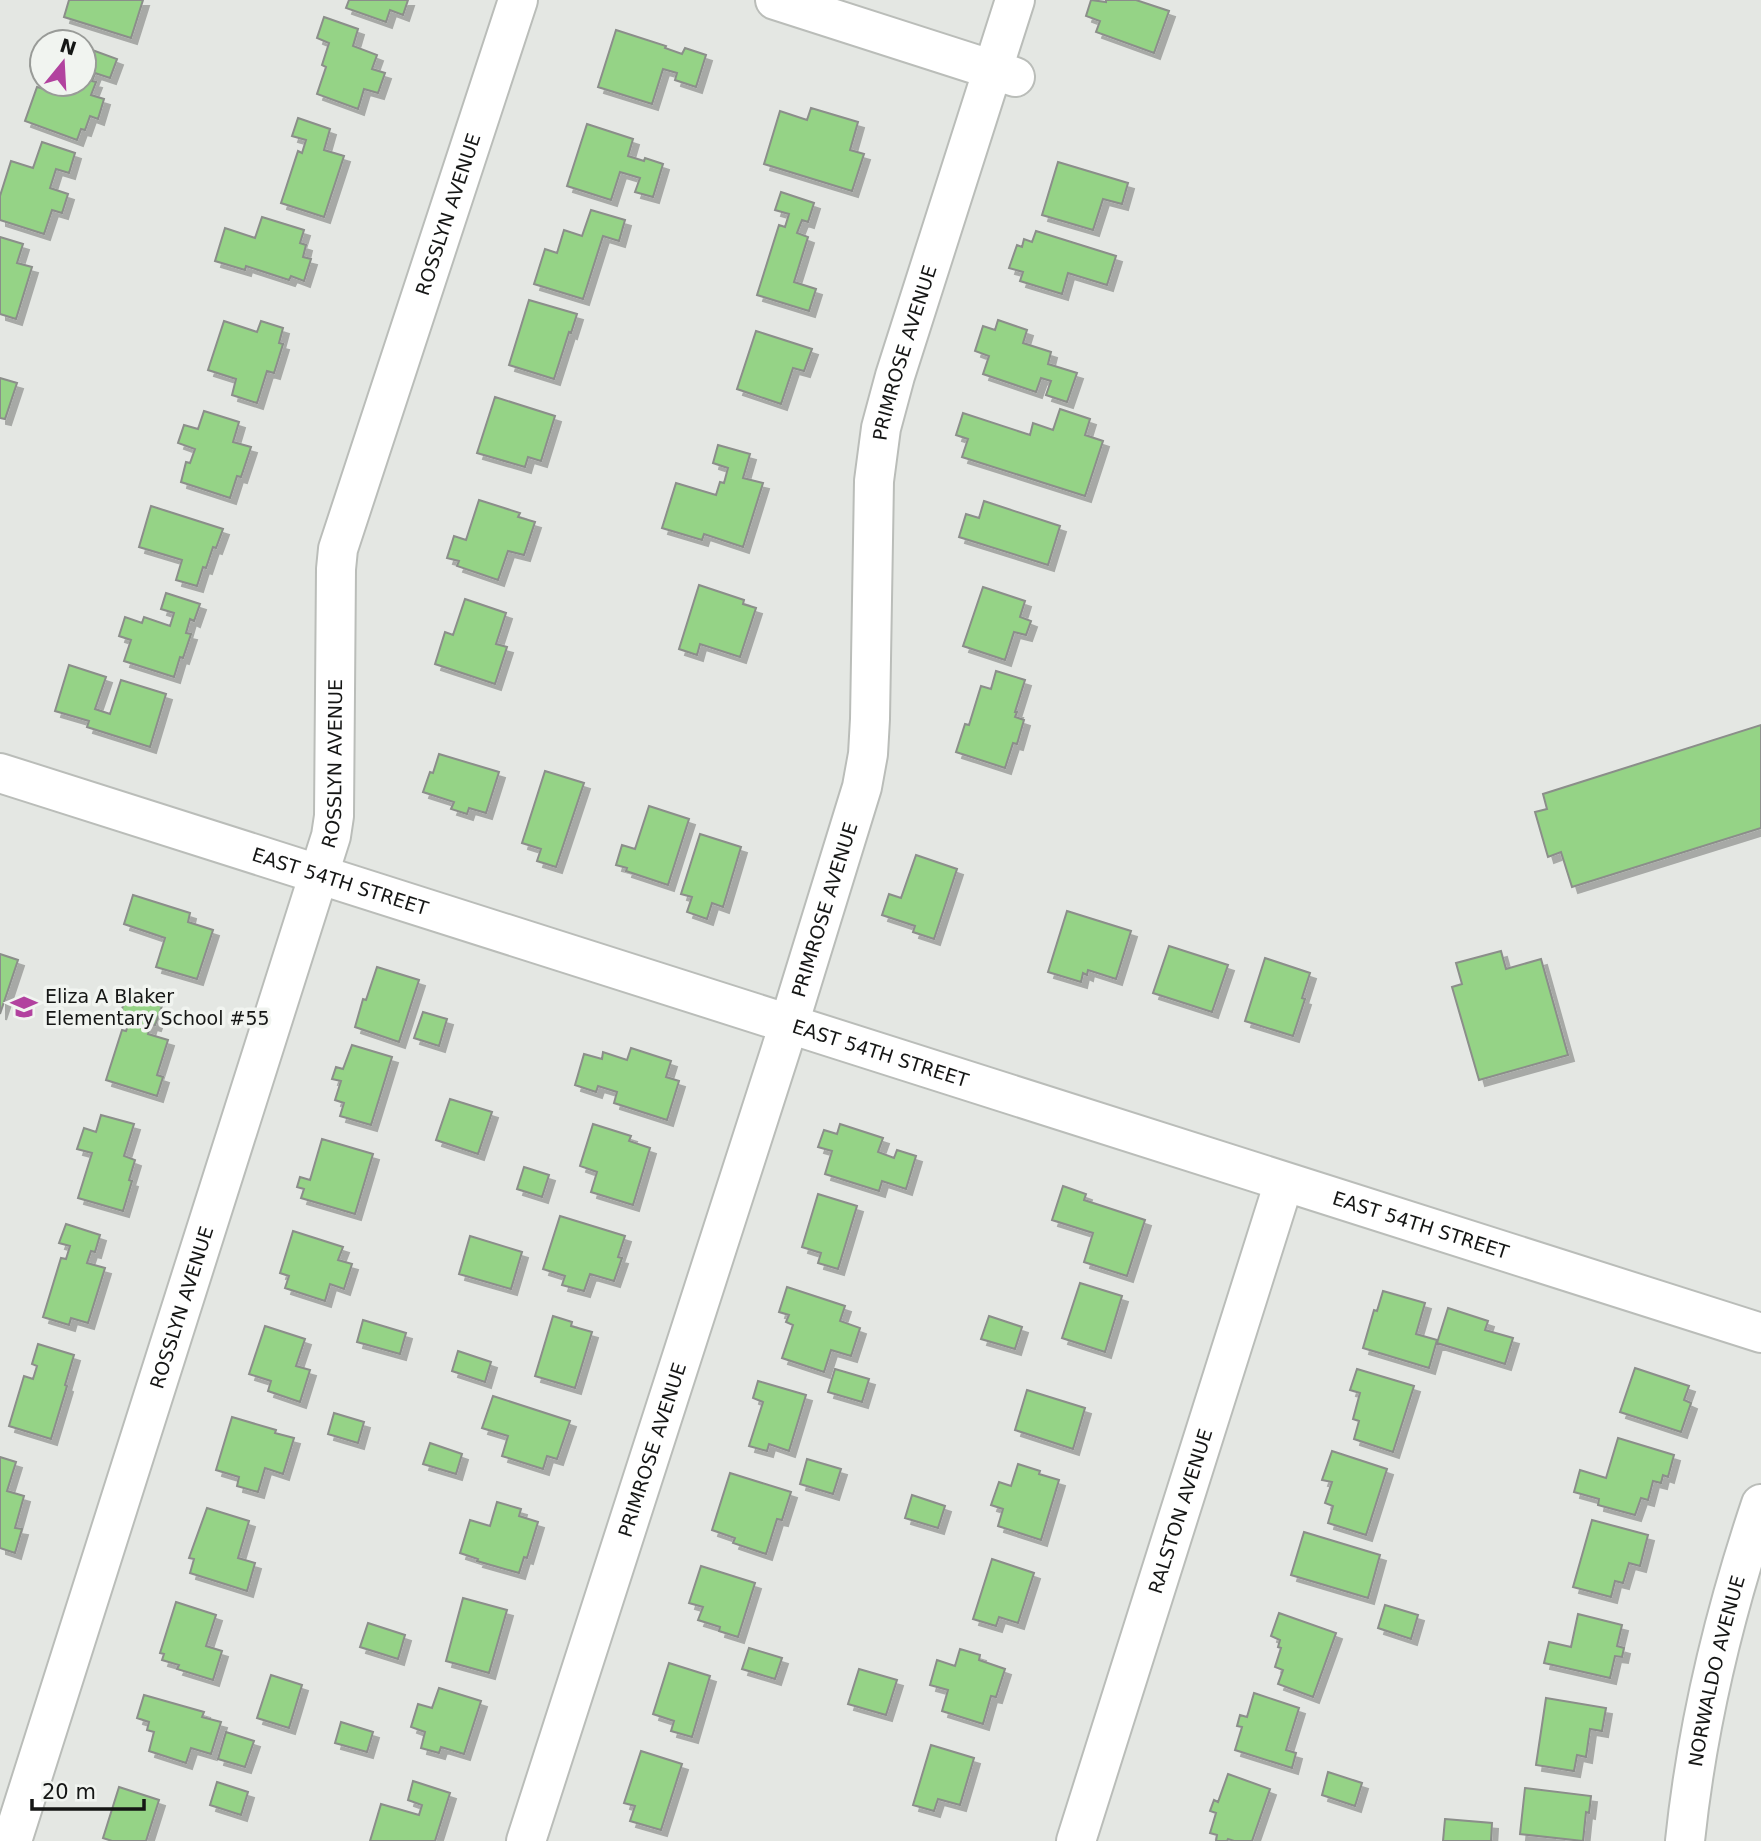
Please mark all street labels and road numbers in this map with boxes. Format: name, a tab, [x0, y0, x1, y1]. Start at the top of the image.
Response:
street label: ROSSLYN AVENUE	[411, 130, 485, 298]
street label: PRIMROSE AVENUE	[868, 262, 941, 442]
street label: ROSSLYN AVENUE	[317, 679, 346, 851]
street label: PRIMROSE AVENUE	[787, 819, 862, 1000]
street label: EAST 54TH STREET	[249, 843, 431, 920]
street label: EAST 54TH STREET	[790, 1015, 972, 1091]
street label: EAST 54TH STREET	[1330, 1187, 1512, 1263]
street label: ROSSLYN AVENUE	[145, 1223, 218, 1391]
street label: PRIMROSE AVENUE	[614, 1360, 690, 1540]
street label: RALSTON AVENUE	[1144, 1426, 1217, 1596]
street label: NORWALDO AVENUE	[1684, 1573, 1749, 1768]

